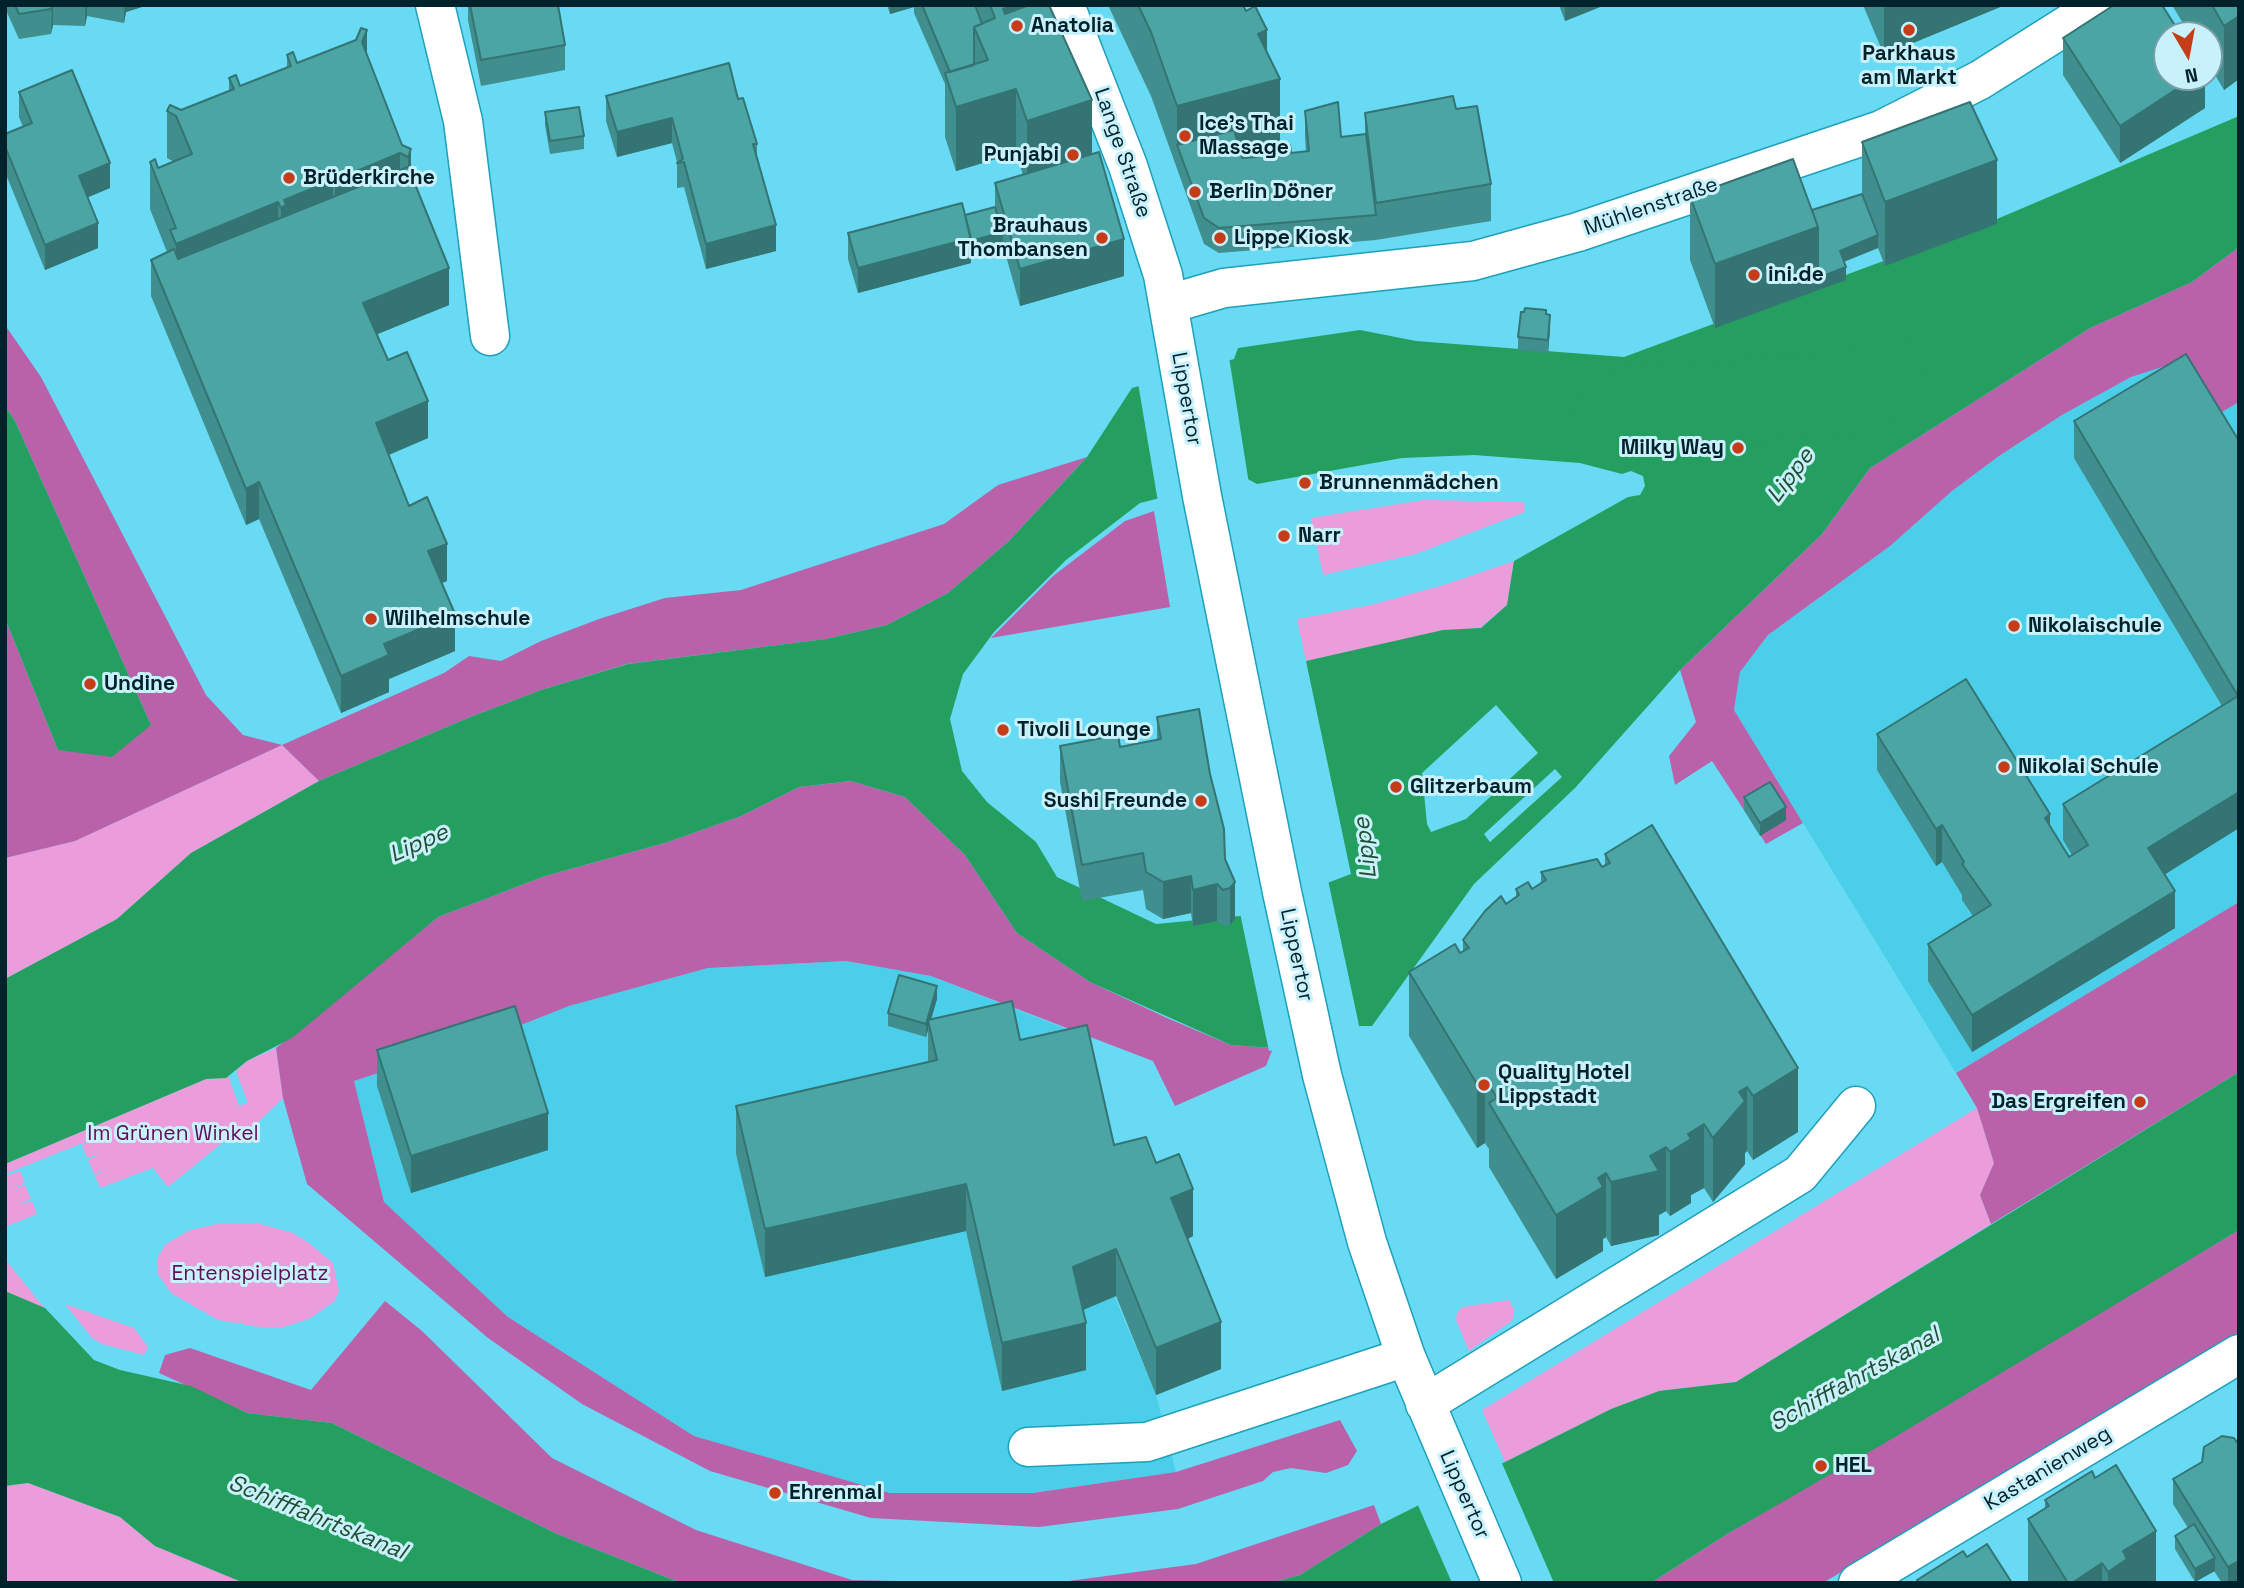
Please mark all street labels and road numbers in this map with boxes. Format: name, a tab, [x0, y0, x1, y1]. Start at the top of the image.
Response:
street label: Lange Straße	[1088, 85, 1156, 221]
street label: Mühlenstraße	[1581, 172, 1721, 242]
street label: Lippertor	[1165, 350, 1207, 448]
street label: Lippertor	[1274, 906, 1318, 1004]
street label: Kastanienweg	[1980, 1421, 2116, 1517]
street label: Lippertor	[1433, 1447, 1495, 1543]

